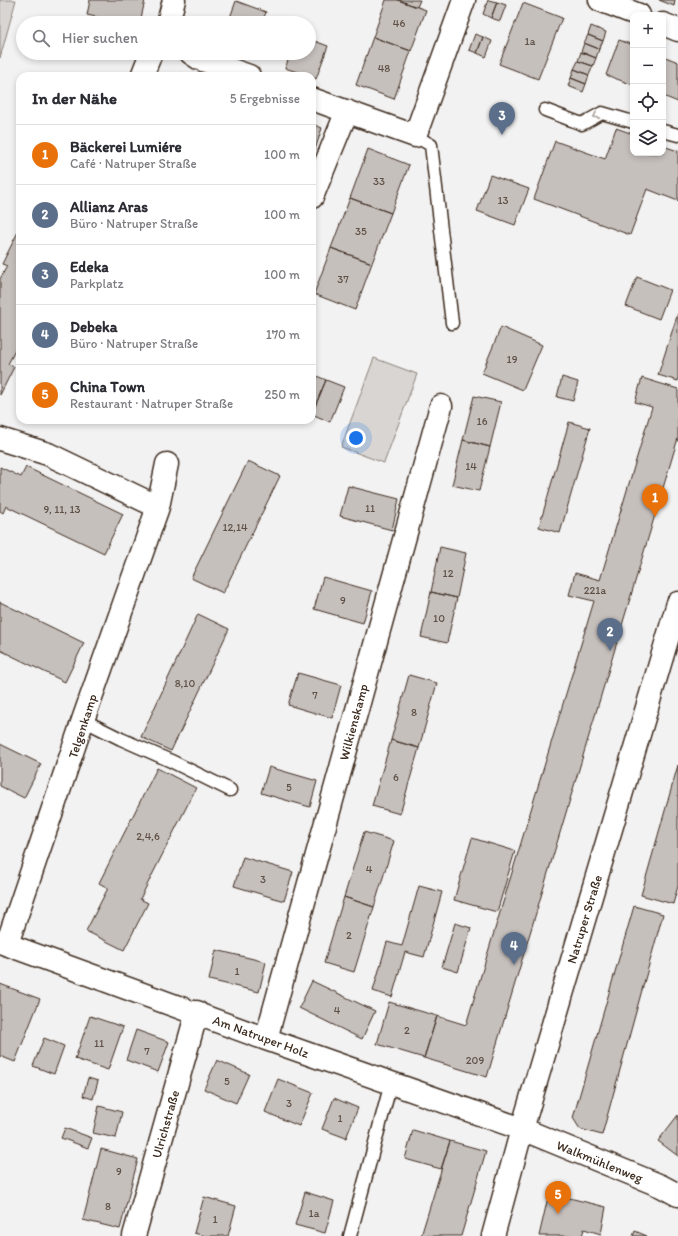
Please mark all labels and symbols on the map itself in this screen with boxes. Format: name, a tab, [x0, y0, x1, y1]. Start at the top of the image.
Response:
house number: 46	[393, 17, 405, 30]
house number: 1a	[525, 35, 536, 48]
house number: 48	[378, 62, 390, 75]
pin: 3	[489, 102, 515, 135]
one-way arrow	[593, 111, 600, 119]
house number: 33	[373, 175, 385, 188]
house number: 13	[497, 194, 509, 207]
house number: 35	[355, 225, 367, 238]
house number: 37	[337, 273, 349, 286]
house number: 19	[507, 353, 518, 366]
house number: 16	[477, 415, 488, 428]
your location	[346, 428, 366, 448]
house number: 14	[465, 460, 477, 473]
pin: 1	[642, 484, 668, 517]
house number: 11	[365, 502, 375, 515]
house number: 9, 11, 13	[43, 503, 81, 516]
house number: 12,14	[222, 521, 248, 534]
house number: 12	[443, 567, 454, 580]
house number: 221a	[584, 584, 606, 597]
house number: 9	[340, 594, 346, 607]
house number: 10	[433, 612, 445, 625]
pin: 2	[597, 618, 623, 651]
house number: 8,10	[175, 677, 195, 690]
street label: Wilkienskamp	[336, 682, 371, 762]
house number: 7	[312, 689, 318, 702]
street label: Telgenkamp	[65, 692, 100, 760]
house number: 8	[411, 706, 417, 719]
house number: 6	[393, 771, 399, 784]
house number: 5	[286, 781, 292, 794]
house number: 2,4,6	[136, 830, 160, 843]
house number: 4	[366, 863, 373, 876]
house number: 3	[260, 873, 266, 886]
street label: Natruper Straße	[564, 873, 605, 965]
house number: 2	[346, 929, 352, 942]
pin: 4	[501, 932, 527, 965]
house number: 1	[234, 965, 240, 978]
house number: 4	[334, 1004, 341, 1017]
street label: Am Natruper Holz	[211, 1012, 311, 1061]
house number: 2	[404, 1024, 410, 1037]
house number: 11	[94, 1037, 104, 1050]
house number: 7	[144, 1045, 150, 1058]
house number: 209	[466, 1054, 484, 1067]
house number: 5	[224, 1075, 230, 1088]
street label: Ulrichstraße	[149, 1088, 182, 1160]
house number: 3	[286, 1097, 292, 1110]
house number: 1	[337, 1112, 343, 1125]
street label: Walkmühlenweg	[554, 1137, 646, 1186]
house number: 9	[116, 1165, 122, 1178]
pin: 5	[545, 1181, 571, 1214]
house number: 8	[105, 1200, 111, 1213]
house number: 1a	[309, 1207, 320, 1220]
house number: 1	[212, 1213, 218, 1226]

